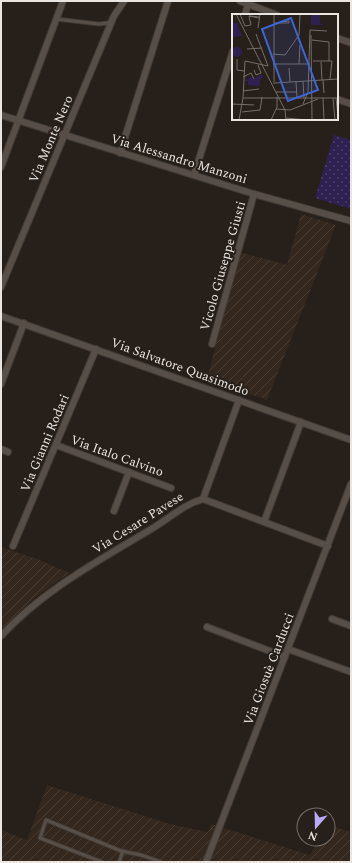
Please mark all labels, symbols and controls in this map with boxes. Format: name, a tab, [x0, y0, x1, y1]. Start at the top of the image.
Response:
inset map	[232, 14, 338, 120]
street label: Via Monte Nero	[24, 92, 78, 186]
street label: Via Alessandro Manzoni	[108, 129, 250, 189]
street label: Vicolo Giuseppe Giusti	[195, 199, 251, 333]
street label: Via Salvatore Quasimodo	[108, 333, 252, 401]
street label: Via Gianni Rodari	[15, 391, 75, 495]
street label: Via Italo Calvino	[68, 430, 166, 482]
street label: Via Cesare Pavese	[88, 487, 188, 559]
street label: Via Giosuè Carducci	[238, 610, 300, 728]
north arrow	[296, 807, 336, 847]
text: N	[306, 826, 320, 845]

